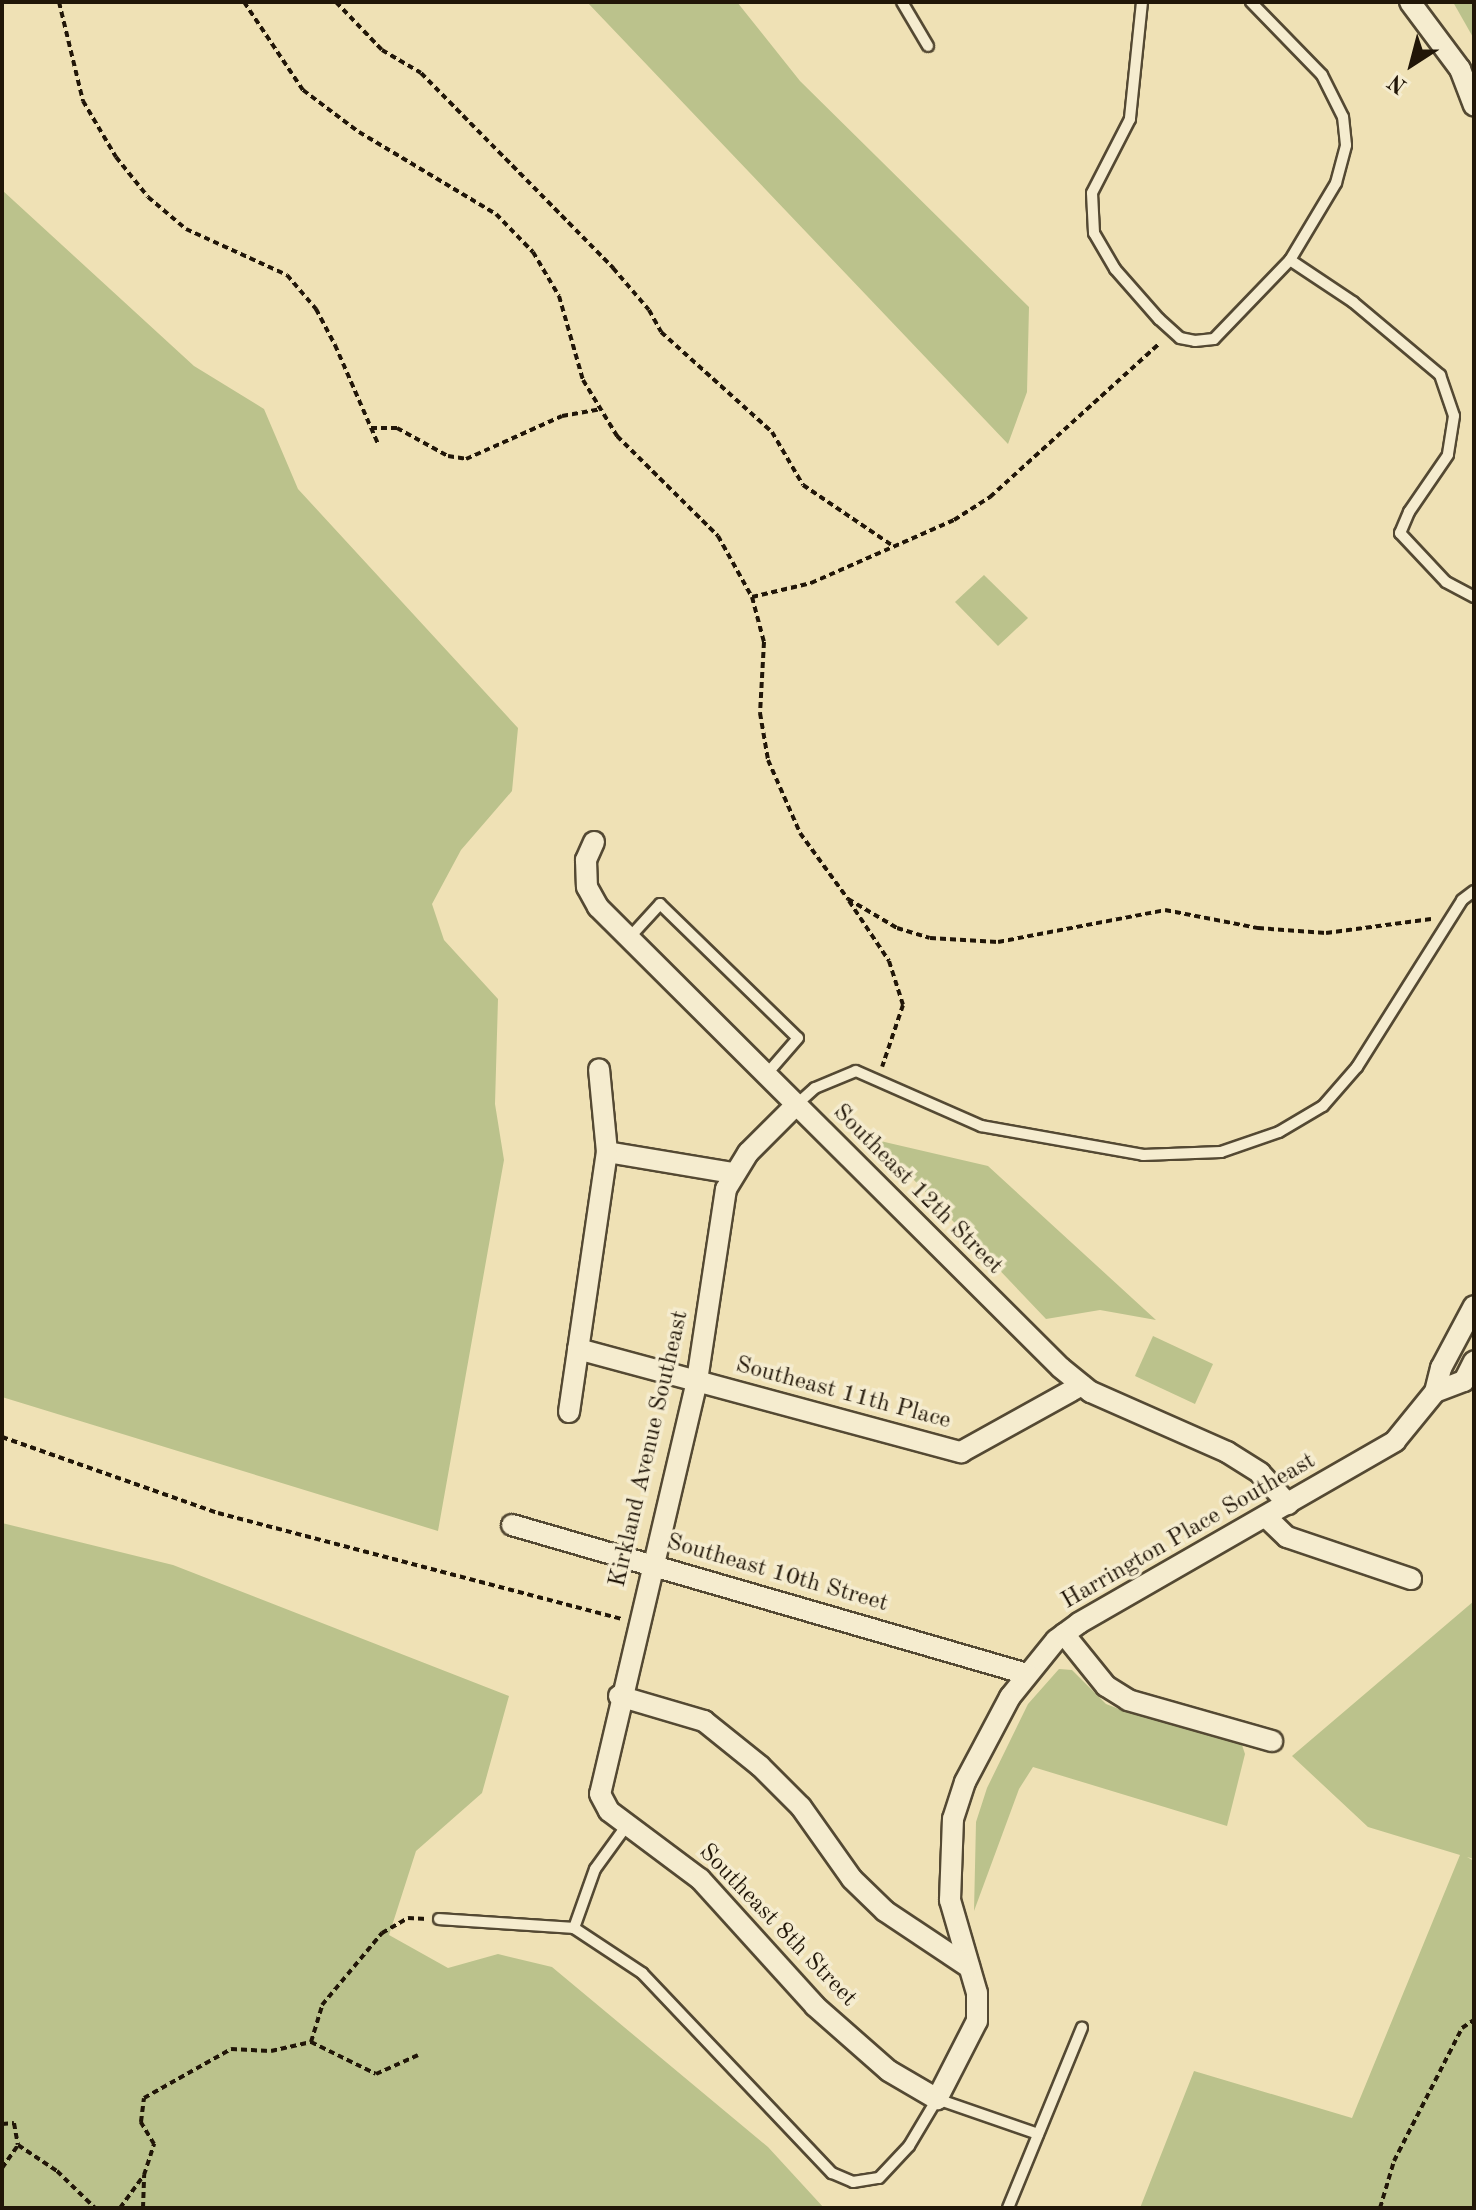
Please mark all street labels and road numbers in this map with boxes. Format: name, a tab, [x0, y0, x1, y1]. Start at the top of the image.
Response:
street label: Southeast 12th Street	[826, 1099, 1008, 1281]
street label: Kirkland Avenue Southeast	[604, 1308, 696, 1590]
street label: Southeast 11th Place	[732, 1351, 954, 1437]
street label: Harrington Place Southeast	[1057, 1447, 1321, 1617]
street label: Southeast 10th Street	[663, 1529, 891, 1619]
street label: Southeast 8th Street	[692, 1839, 862, 2013]

